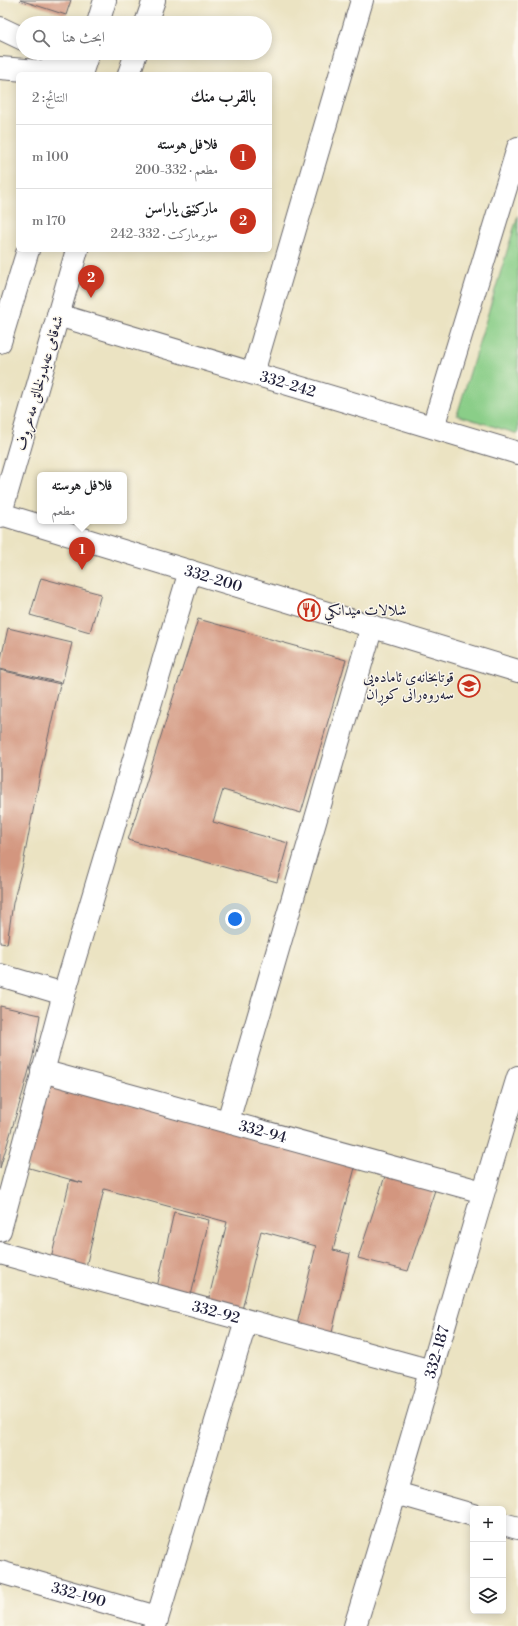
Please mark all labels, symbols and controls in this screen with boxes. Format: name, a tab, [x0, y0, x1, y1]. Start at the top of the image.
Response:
search box	[16, 16, 272, 60]
icon: search	[30, 27, 52, 49]
text: ابحث هنا	[62, 28, 105, 47]
text: بالقرب منك	[190, 86, 256, 108]
text: النتائج: 2	[32, 90, 68, 106]
text: فلافل هوسته	[157, 135, 218, 154]
text: 100 m	[32, 149, 69, 165]
text: 1	[240, 149, 246, 165]
text: مطعم · 332-200	[135, 162, 218, 178]
text: مارکێتی یاراسن	[145, 199, 218, 218]
text: 170 m	[32, 213, 66, 229]
text: 2	[239, 213, 247, 229]
text: سوبرماركت · 332-242	[110, 226, 218, 242]
pin: 2	[78, 265, 104, 298]
street label: شەقامی عەبدولخالق مەعروف	[11, 313, 69, 453]
street label: 332-242	[258, 367, 318, 402]
popup	[37, 472, 127, 524]
text: فلافل هوسته	[51, 476, 113, 495]
text: مطعم	[51, 503, 75, 519]
pin: 1	[69, 537, 95, 570]
street label: 332-200	[182, 561, 245, 597]
restaurant icon: شلالات ميدانكي	[296, 597, 322, 623]
place label: شلالات ميدانكي	[324, 601, 407, 624]
place label: قوتابخانەی ئامادەیی سەروەرانی کوڕان	[363, 668, 454, 706]
school or university icon: قوتابخانەی ئامادەیی سەروەرانی کوڕان	[456, 673, 482, 699]
your location	[225, 909, 245, 929]
street label: 332-94	[237, 1116, 289, 1148]
street label: 332-92	[190, 1297, 242, 1328]
street label: 332-187	[421, 1323, 454, 1381]
map controls	[470, 1506, 506, 1614]
button: +	[470, 1506, 506, 1542]
button: −	[470, 1542, 506, 1578]
street label: 332-190	[49, 1578, 108, 1612]
button: layers	[470, 1578, 506, 1614]

